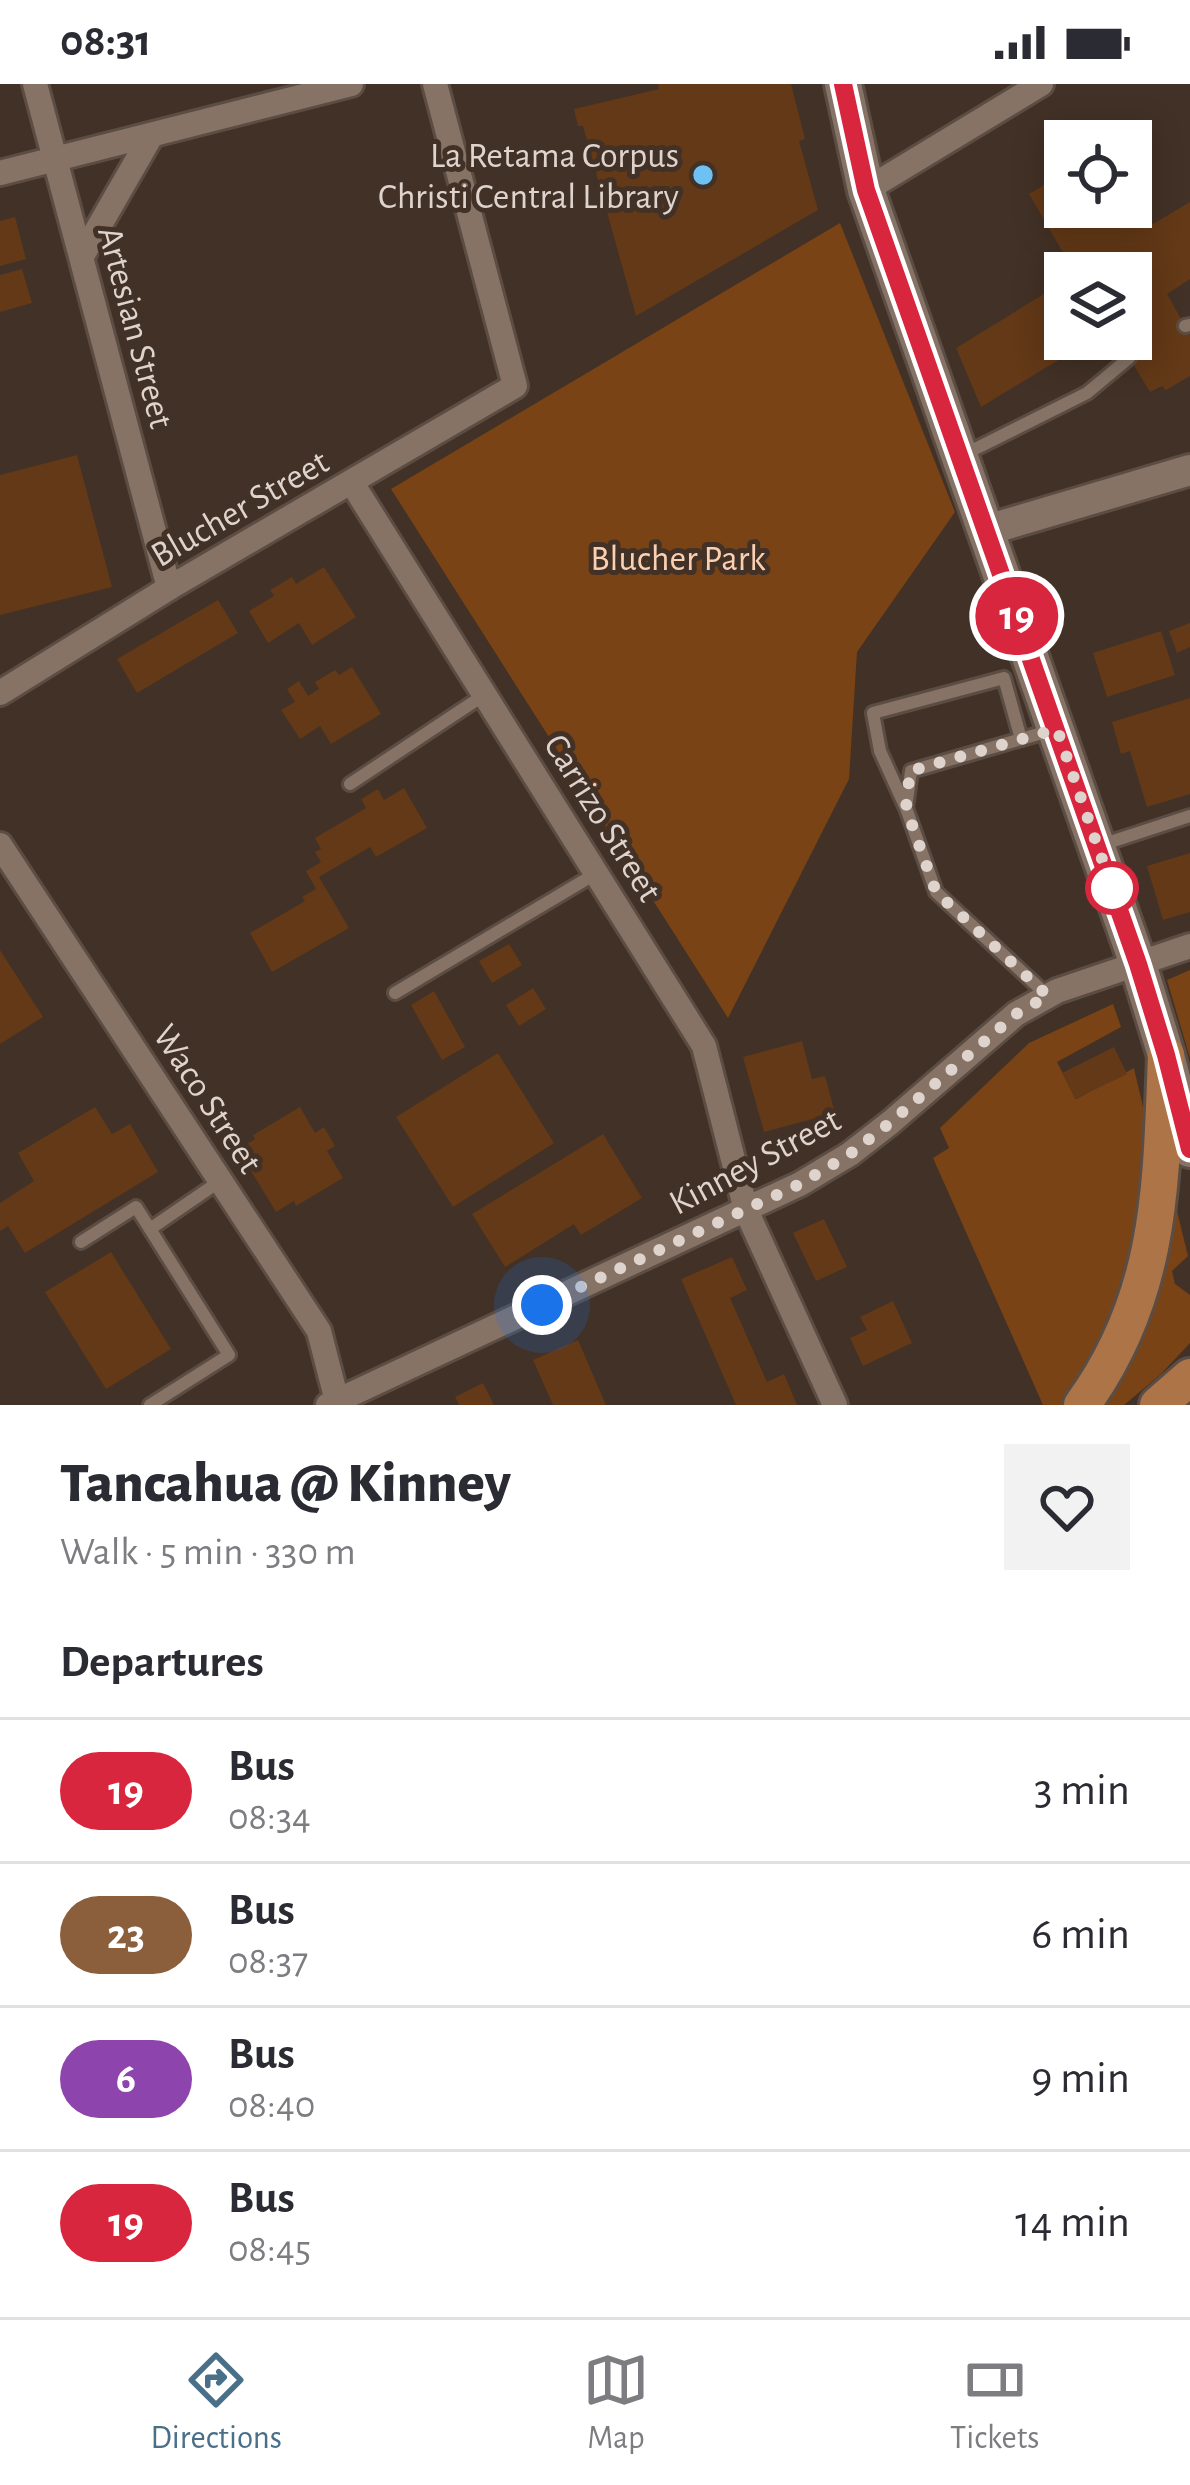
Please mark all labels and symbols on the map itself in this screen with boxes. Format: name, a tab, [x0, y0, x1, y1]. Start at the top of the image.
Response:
place label: La Retama Corpus Christi Central Library	[378, 138, 679, 215]
marker: La Retama Corpus Christi Central Library	[690, 162, 716, 188]
street label: Artesian Street	[91, 223, 179, 433]
street label: Blucher Street	[145, 443, 335, 574]
park label: Blucher Park	[590, 541, 766, 577]
line badge: 19	[963, 577, 1071, 655]
street label: Carrizo Street	[537, 728, 668, 908]
unlabelled marker	[1087, 863, 1137, 913]
street label: Waco Street	[146, 1018, 269, 1180]
street label: Kinney Street	[664, 1102, 847, 1222]
your location	[512, 1275, 572, 1335]

